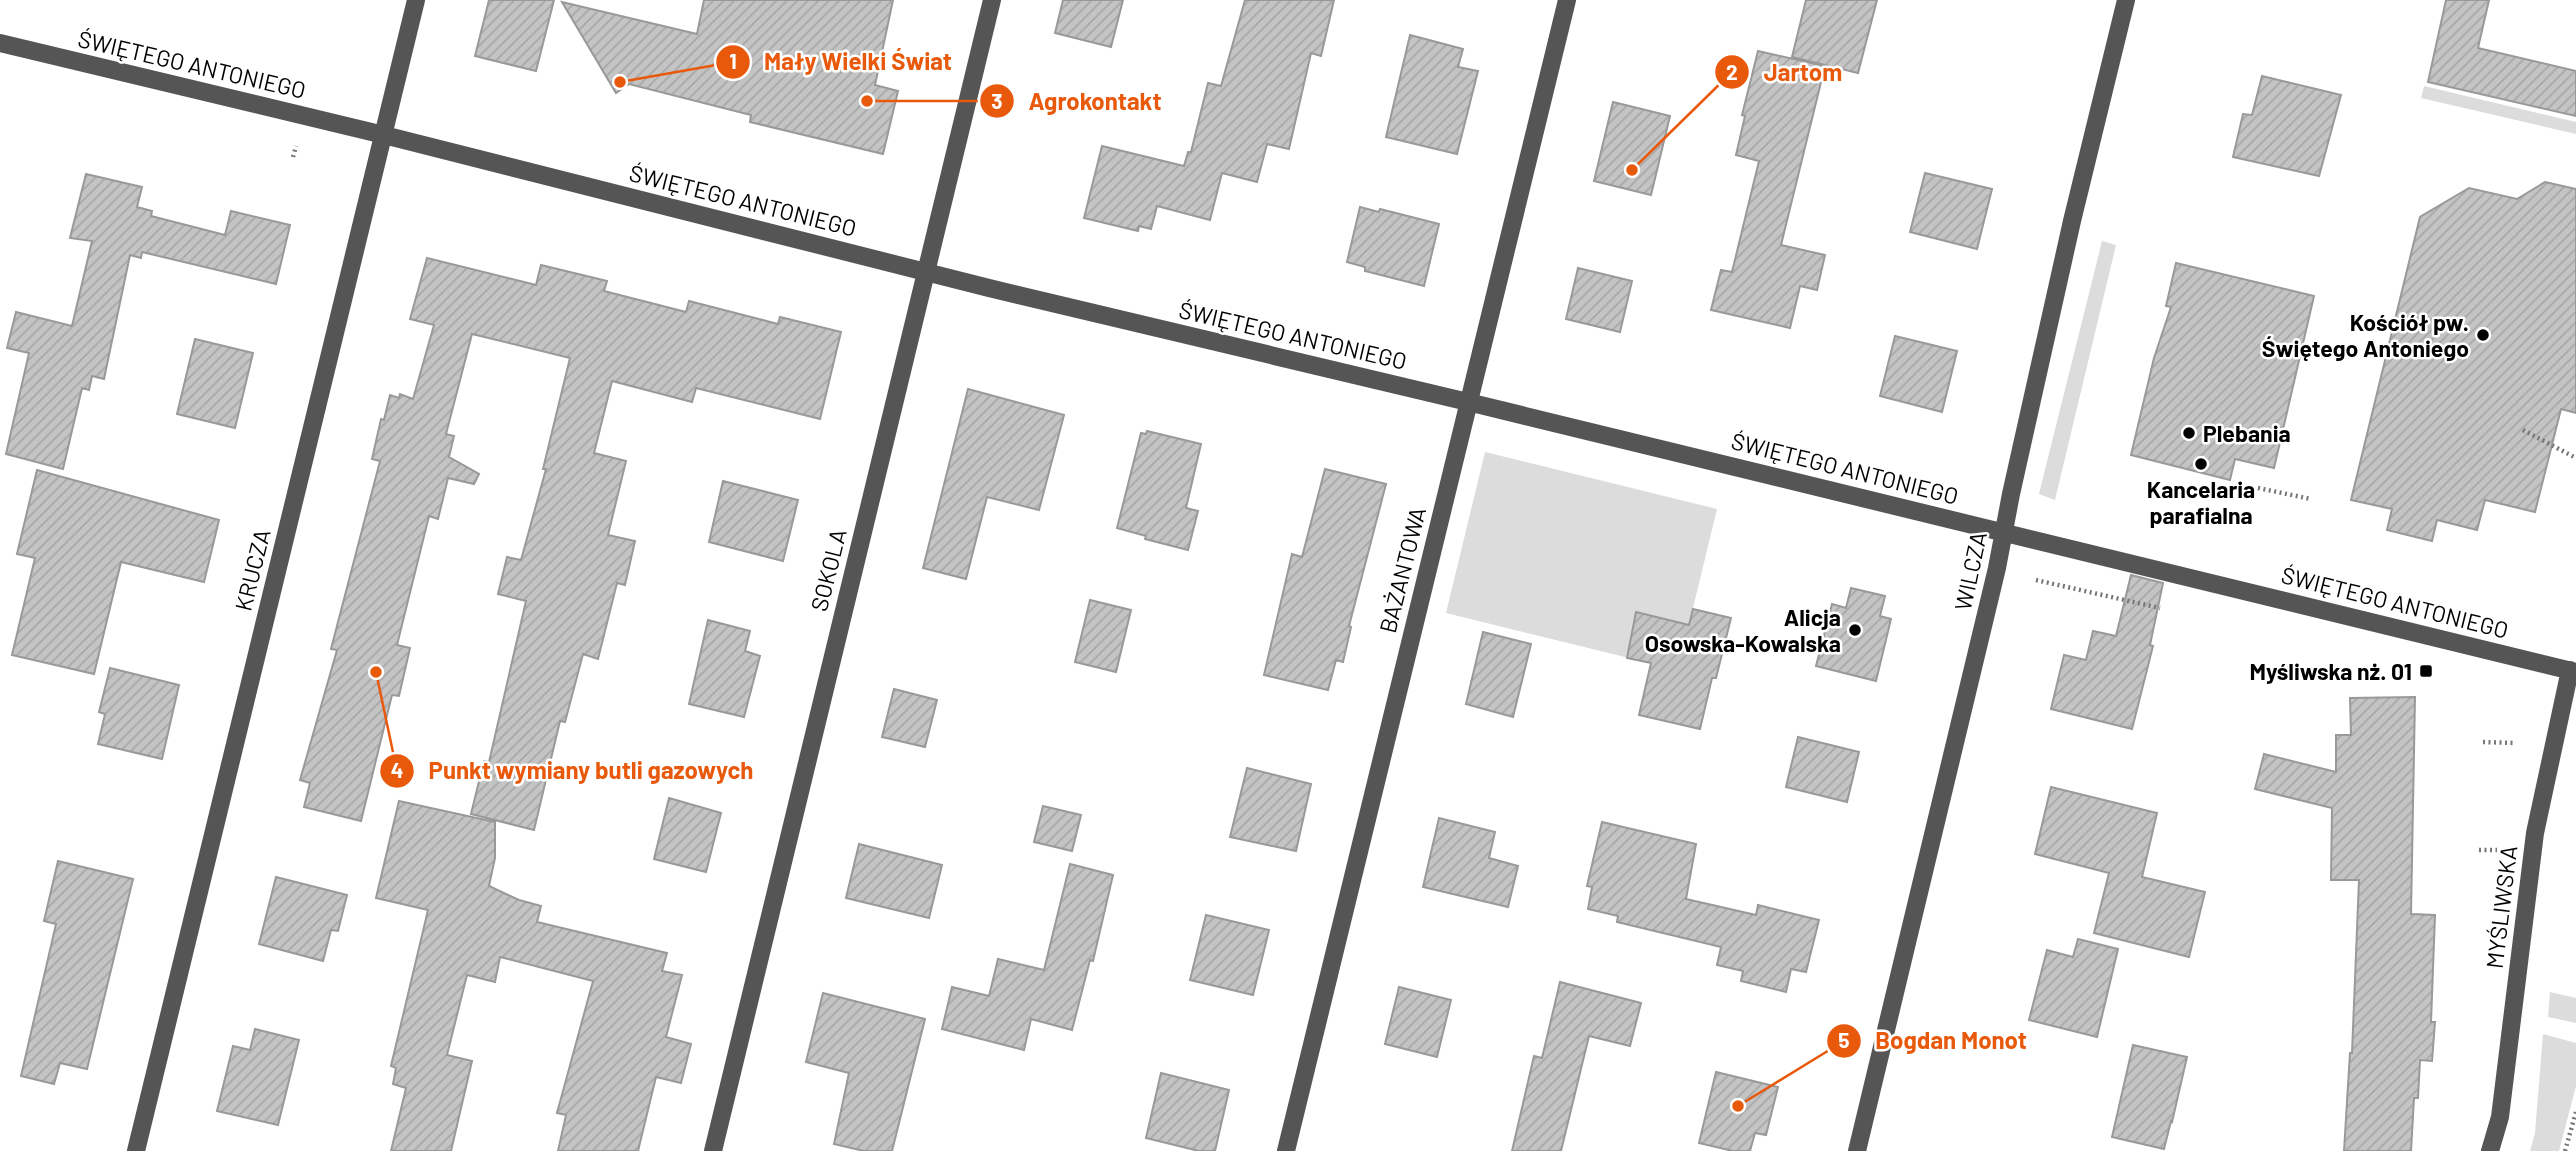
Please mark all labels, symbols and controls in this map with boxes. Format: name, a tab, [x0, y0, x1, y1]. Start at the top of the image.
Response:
street label: ŚWIĘTEGO ANTONIEGO	[75, 24, 309, 104]
callout: Mały Wielki Świat	[716, 40, 966, 85]
text: Mały Wielki Świat	[764, 46, 952, 75]
text: 1	[729, 48, 737, 73]
callout: Jartom	[1715, 50, 1856, 95]
text: Jartom	[1764, 57, 1842, 86]
text: 2	[1726, 59, 1738, 84]
callout: Agrokontakt	[979, 79, 1175, 124]
text: Agrokontakt	[1028, 86, 1162, 115]
text: 3	[991, 88, 1003, 113]
street label: ŚWIĘTEGO ANTONIEGO	[627, 158, 859, 242]
street label: ŚWIĘTEGO ANTONIEGO	[1176, 295, 1410, 375]
place label: Kościół pw. Świętego Antoniego	[2262, 308, 2469, 362]
marker: Kościół pw. Świętego Antoniego	[2475, 327, 2491, 343]
place label: Plebania	[2203, 419, 2291, 447]
marker: Plebania	[2181, 425, 2197, 441]
street label: ŚWIĘTEGO ANTONIEGO	[1729, 426, 1961, 510]
marker: Kancelaria parafialna	[2193, 456, 2209, 472]
place label: Kancelaria parafialna	[2147, 475, 2255, 529]
street label: BAŻANTOWA	[1373, 504, 1431, 636]
street label: KRUCZA	[228, 526, 276, 614]
street label: SOKOLA	[804, 526, 852, 614]
street label: WILCZA	[1948, 529, 1992, 613]
street label: ŚWIĘTEGO ANTONIEGO	[2279, 560, 2511, 644]
place label: Alicja Osowska-Kowalska	[1645, 603, 1841, 657]
marker: Alicja Osowska-Kowalska	[1847, 622, 1863, 638]
place label: Myśliwska nż. 01	[2250, 657, 2412, 685]
marker: Myśliwska nż. 01	[2418, 663, 2434, 679]
callout: Punkt wymiany butli gazowych	[379, 748, 767, 793]
text: Punkt wymiany butli gazowych	[429, 755, 753, 784]
text: 4	[391, 757, 403, 782]
street label: MYŚLIWSKA	[2480, 844, 2522, 970]
callout: Bogdan Monot	[1827, 1018, 2041, 1063]
text: Bogdan Monot	[1875, 1025, 2027, 1054]
text: 5	[1838, 1027, 1850, 1052]

